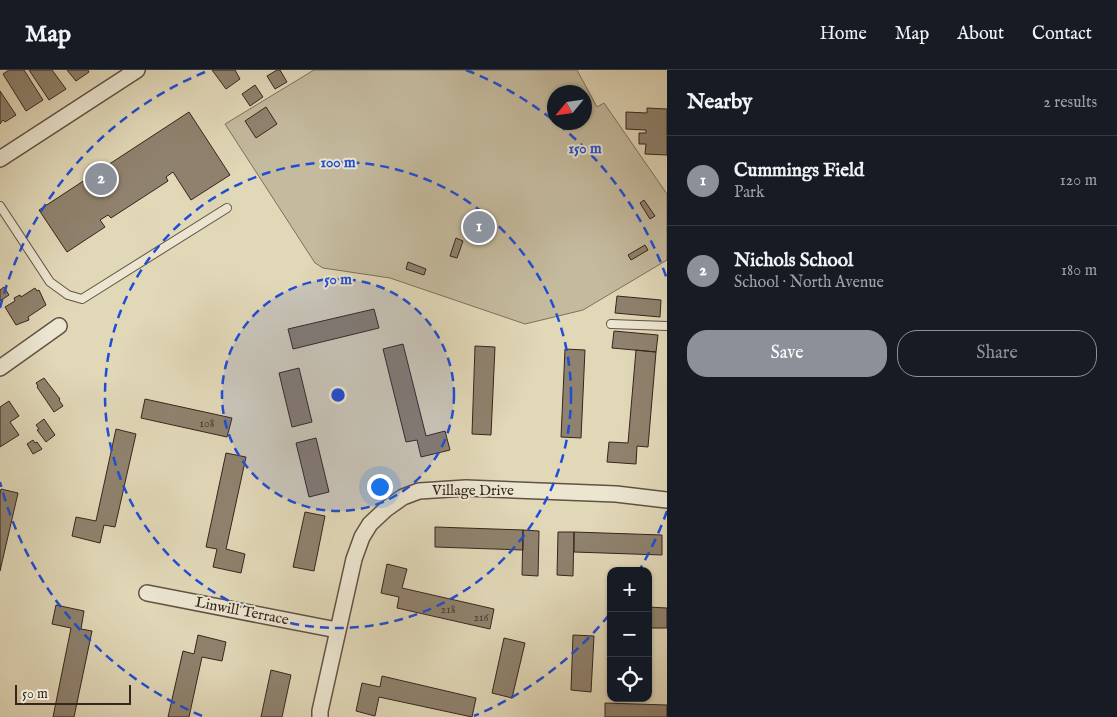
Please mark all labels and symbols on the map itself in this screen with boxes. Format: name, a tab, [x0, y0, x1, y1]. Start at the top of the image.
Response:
north arrow	[547, 85, 592, 130]
text: 150 m	[568, 139, 602, 158]
text: 100 m	[320, 153, 356, 172]
pin: 2	[85, 160, 117, 198]
pin: 1	[463, 208, 495, 246]
text: 50 m	[324, 270, 352, 289]
centre of rings	[329, 386, 347, 404]
house number: 108	[199, 416, 215, 431]
your location	[367, 474, 393, 500]
street label: Village Drive	[431, 481, 514, 500]
street label: Linwill Terrace	[193, 593, 291, 629]
house number: 218	[441, 602, 456, 617]
house number: 216	[473, 610, 490, 625]
scale bar	[15, 682, 131, 705]

